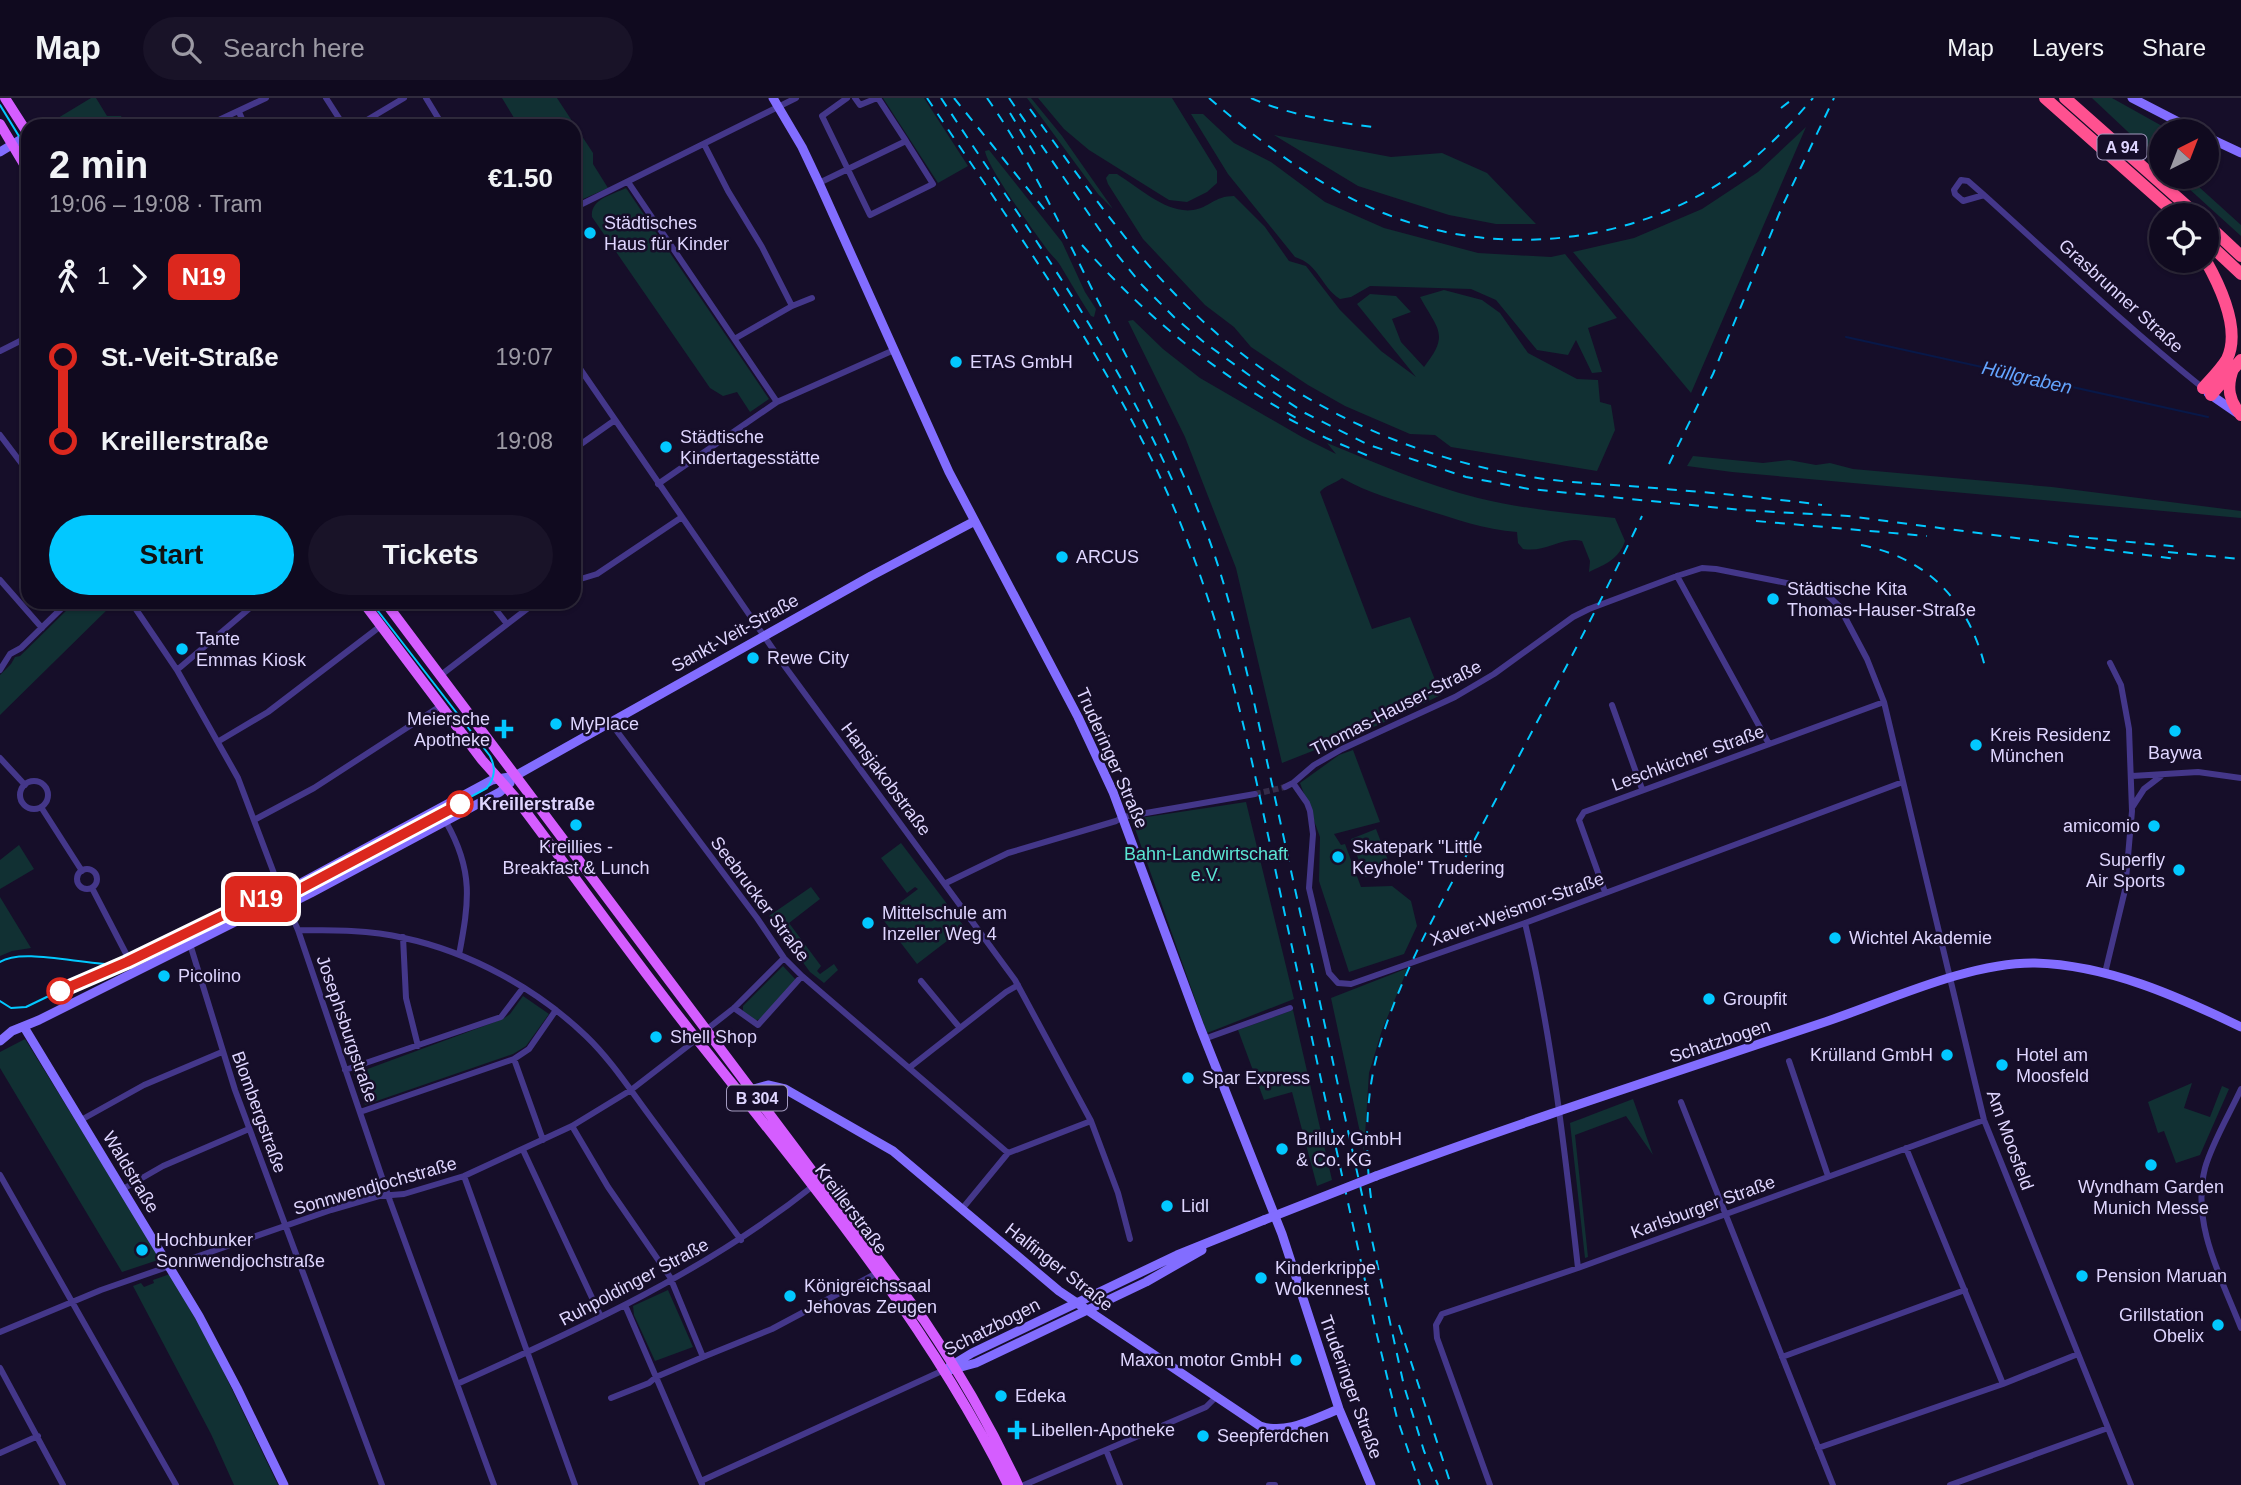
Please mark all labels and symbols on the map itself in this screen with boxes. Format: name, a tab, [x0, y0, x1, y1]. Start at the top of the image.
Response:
north arrow	[2149, 119, 2219, 189]
road number: A 94	[2098, 134, 2146, 159]
place label: Städtisches Haus für Kinder	[604, 213, 729, 254]
marker: Städtisches Haus für Kinder	[582, 225, 598, 241]
street label: Grasbrunner Straße	[2055, 235, 2187, 357]
place label: ETAS GmbH	[970, 352, 1073, 372]
marker: ETAS GmbH	[948, 354, 964, 370]
water label: Hüllgraben	[1980, 357, 2074, 398]
place label: Städtische Kindertagesstätte	[680, 427, 820, 468]
marker: Städtische Kindertagesstätte	[658, 439, 674, 455]
place label: ARCUS	[1076, 547, 1139, 567]
marker: ARCUS	[1054, 549, 1070, 565]
place label: Städtische Kita Thomas-Hauser-Straße	[1787, 579, 1976, 620]
street label: Sankt-Veit-Straße	[668, 590, 802, 676]
marker: Städtische Kita Thomas-Hauser-Straße	[1765, 591, 1781, 607]
place label: Tante Emmas Kiosk	[196, 629, 307, 670]
marker: Tante Emmas Kiosk	[174, 641, 190, 657]
place label: Rewe City	[767, 648, 849, 668]
marker: Rewe City	[745, 650, 761, 666]
street label: Thomas-Hauser-Straße	[1307, 656, 1485, 760]
street label: Truderinger Straße	[1072, 685, 1152, 831]
place label: Meiersche Apotheke	[407, 709, 490, 750]
place label: MyPlace	[570, 714, 639, 734]
marker: MyPlace	[548, 716, 564, 732]
street label: Hansjakobstraße	[837, 719, 935, 839]
marker: Meiersche Apotheke	[496, 721, 512, 737]
street label: Leschkircher Straße	[1609, 721, 1767, 795]
marker: Baywa	[2167, 723, 2183, 739]
place label: Kreis Residenz München	[1990, 725, 2111, 766]
marker: Kreis Residenz München	[1968, 737, 1984, 753]
place label: Baywa	[2148, 743, 2203, 763]
marker: Kreillerstraße	[447, 791, 473, 817]
place label: Kreillerstraße	[479, 794, 595, 814]
place label: amicomio	[2063, 816, 2140, 836]
marker: Kreillies - Breakfast & Lunch	[568, 817, 584, 833]
marker: amicomio	[2146, 818, 2162, 834]
street label: Seebrucker Straße	[707, 833, 813, 965]
place label: Kreillies - Breakfast & Lunch	[502, 837, 650, 878]
place label: Skatepark "Little Keyhole" Trudering	[1352, 837, 1504, 878]
park label: Bahn-Landwirtschaft e.V.	[1124, 844, 1288, 885]
marker: Skatepark "Little Keyhole" Trudering	[1330, 849, 1346, 865]
place label: Superfly Air Sports	[2086, 850, 2165, 891]
marker: Superfly Air Sports	[2171, 862, 2187, 878]
street label: Xaver-Weismor-Straße	[1427, 868, 1607, 950]
line badge: N19	[221, 876, 301, 922]
place label: Mittelschule am Inzeller Weg 4	[882, 903, 1007, 944]
marker: Mittelschule am Inzeller Weg 4	[860, 915, 876, 931]
place label: Wichtel Akademie	[1849, 928, 1992, 948]
marker: Wichtel Akademie	[1827, 930, 1843, 946]
street label: Josephsburgstraße	[312, 953, 382, 1105]
place label: Picolino	[178, 966, 241, 986]
marker: Picolino	[156, 968, 172, 984]
unlabelled marker	[47, 978, 73, 1004]
place label: Groupfit	[1723, 989, 1787, 1009]
marker: Groupfit	[1701, 991, 1717, 1007]
street label: Schatzbogen	[1667, 1015, 1773, 1067]
place label: Shell Shop	[670, 1027, 757, 1047]
marker: Shell Shop	[648, 1029, 664, 1045]
place label: Krülland GmbH	[1810, 1045, 1933, 1065]
place label: Hotel am Moosfeld	[2016, 1045, 2089, 1086]
marker: Krülland GmbH	[1939, 1047, 1955, 1063]
street label: Blombergstraße	[228, 1048, 290, 1176]
marker: Hotel am Moosfeld	[1994, 1057, 2010, 1073]
place label: Spar Express	[1202, 1068, 1310, 1088]
marker: Spar Express	[1180, 1070, 1196, 1086]
road number: B 304	[727, 1086, 787, 1110]
street label: Am Moosfeld	[1983, 1087, 2037, 1193]
street label: Waldstraße	[99, 1128, 163, 1216]
place label: Brillux GmbH & Co. KG	[1296, 1129, 1402, 1170]
marker: Brillux GmbH & Co. KG	[1274, 1141, 1290, 1157]
street label: Sonnwendjochstraße	[291, 1153, 459, 1219]
marker: Wyndham Garden Munich Messe	[2143, 1157, 2159, 1173]
street label: Kreillerstraße	[811, 1160, 891, 1258]
street label: Karlsburger Straße	[1628, 1172, 1778, 1242]
place label: Wyndham Garden Munich Messe	[2078, 1177, 2224, 1218]
place label: Lidl	[1181, 1196, 1209, 1216]
marker: Lidl	[1159, 1198, 1175, 1214]
street label: Halfinger Straße	[1001, 1219, 1117, 1315]
place label: Hochbunker Sonnwendjochstraße	[156, 1230, 325, 1271]
street label: Ruhpoldinger Straße	[556, 1234, 712, 1330]
marker: Hochbunker Sonnwendjochstraße	[134, 1242, 150, 1258]
place label: Kinderkrippe Wolkennest	[1275, 1258, 1376, 1299]
place label: Pension Maruan	[2096, 1266, 2227, 1286]
marker: Pension Maruan	[2074, 1268, 2090, 1284]
marker: Kinderkrippe Wolkennest	[1253, 1270, 1269, 1286]
place label: Königreichssaal Jehovas Zeugen	[804, 1276, 937, 1317]
marker: Königreichssaal Jehovas Zeugen	[782, 1288, 798, 1304]
street label: Schatzbogen	[941, 1294, 1043, 1360]
place label: Grillstation Obelix	[2119, 1305, 2204, 1346]
street label: Truderinger Straße	[1316, 1312, 1386, 1462]
marker: Grillstation Obelix	[2210, 1317, 2226, 1333]
place label: Maxon motor GmbH	[1120, 1350, 1282, 1370]
marker: Maxon motor GmbH	[1288, 1352, 1304, 1368]
place label: Edeka	[1015, 1386, 1067, 1406]
marker: Edeka	[993, 1388, 1009, 1404]
place label: Libellen-Apotheke	[1031, 1420, 1175, 1440]
marker: Libellen-Apotheke	[1009, 1422, 1025, 1438]
place label: Seepferdchen	[1217, 1426, 1329, 1446]
marker: Seepferdchen	[1195, 1428, 1211, 1444]

